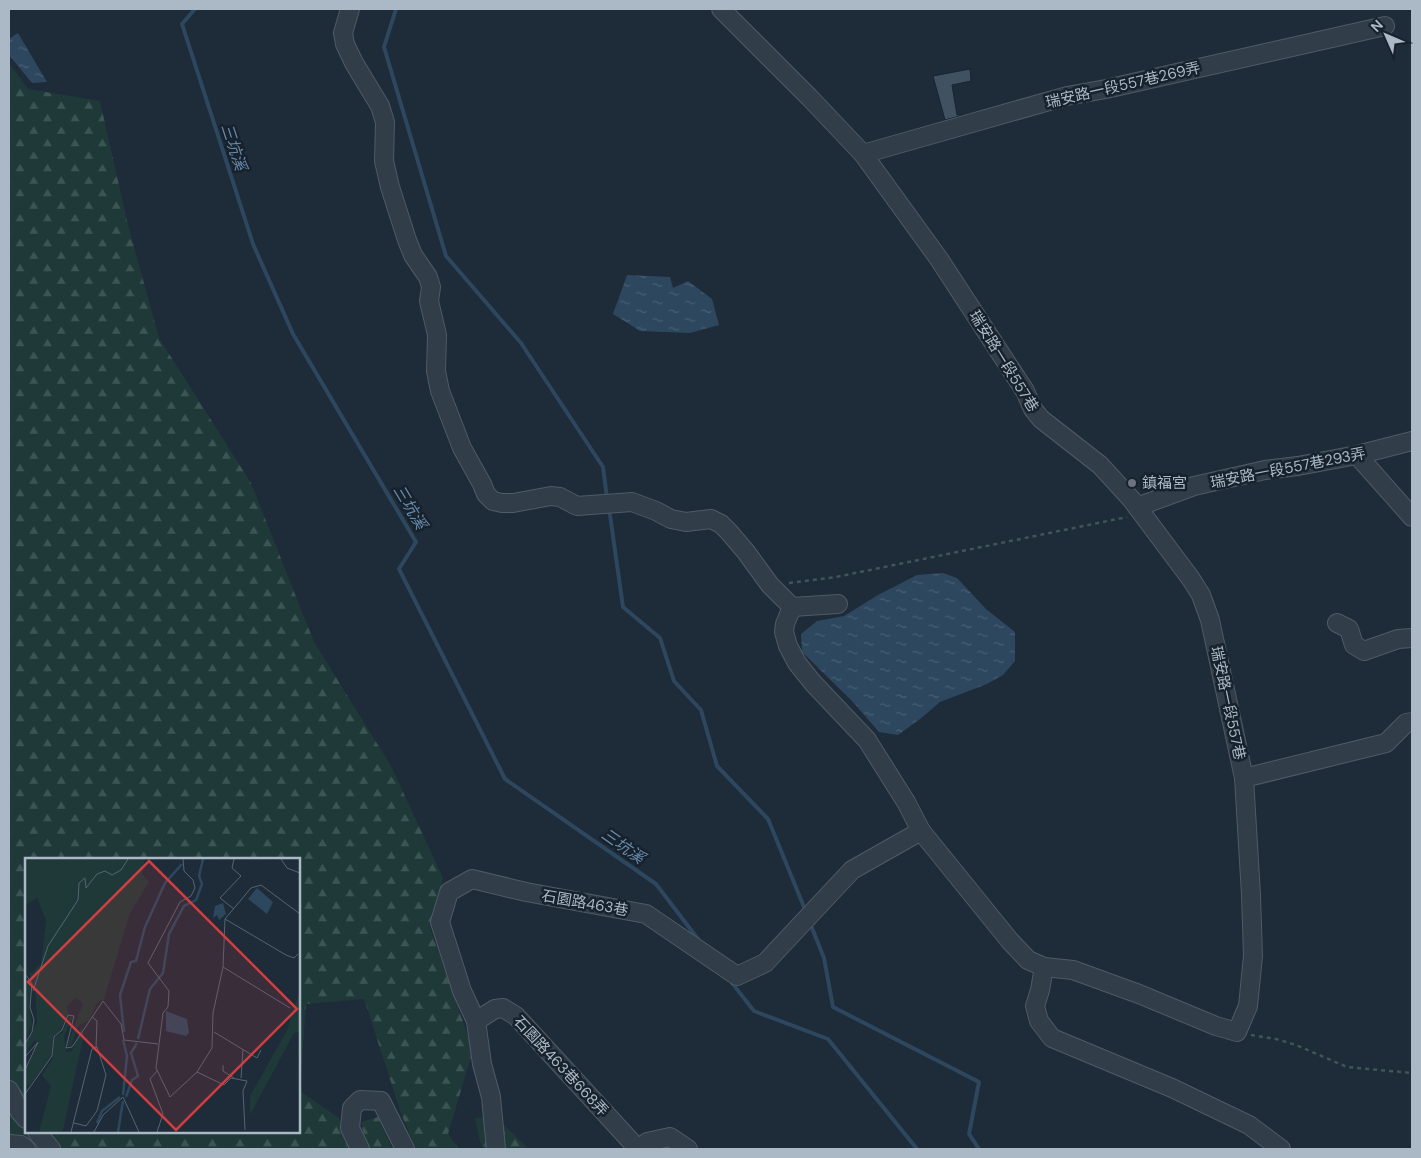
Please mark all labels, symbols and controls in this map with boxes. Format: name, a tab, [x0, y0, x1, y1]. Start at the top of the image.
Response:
north arrow	[1361, 10, 1411, 60]
text: N	[1367, 16, 1387, 36]
street label: 瑞安路一段557巷269弄	[1044, 57, 1202, 113]
water label: 三坑溪	[217, 121, 252, 175]
street label: 瑞安路一段557巷	[965, 306, 1043, 416]
street label: 瑞安路一段557巷293弄	[1209, 443, 1367, 493]
place label: 鎮福宮	[1142, 473, 1187, 493]
marker: 鎮福宮	[1126, 477, 1138, 489]
water label: 三坑溪	[389, 481, 432, 535]
street label: 瑞安路一段557巷	[1206, 644, 1250, 762]
water label: 三坑溪	[597, 824, 650, 870]
inset map	[25, 858, 300, 1133]
street label: 石園路463巷	[540, 886, 630, 920]
street label: 石園路463巷668弄	[509, 1012, 613, 1120]

